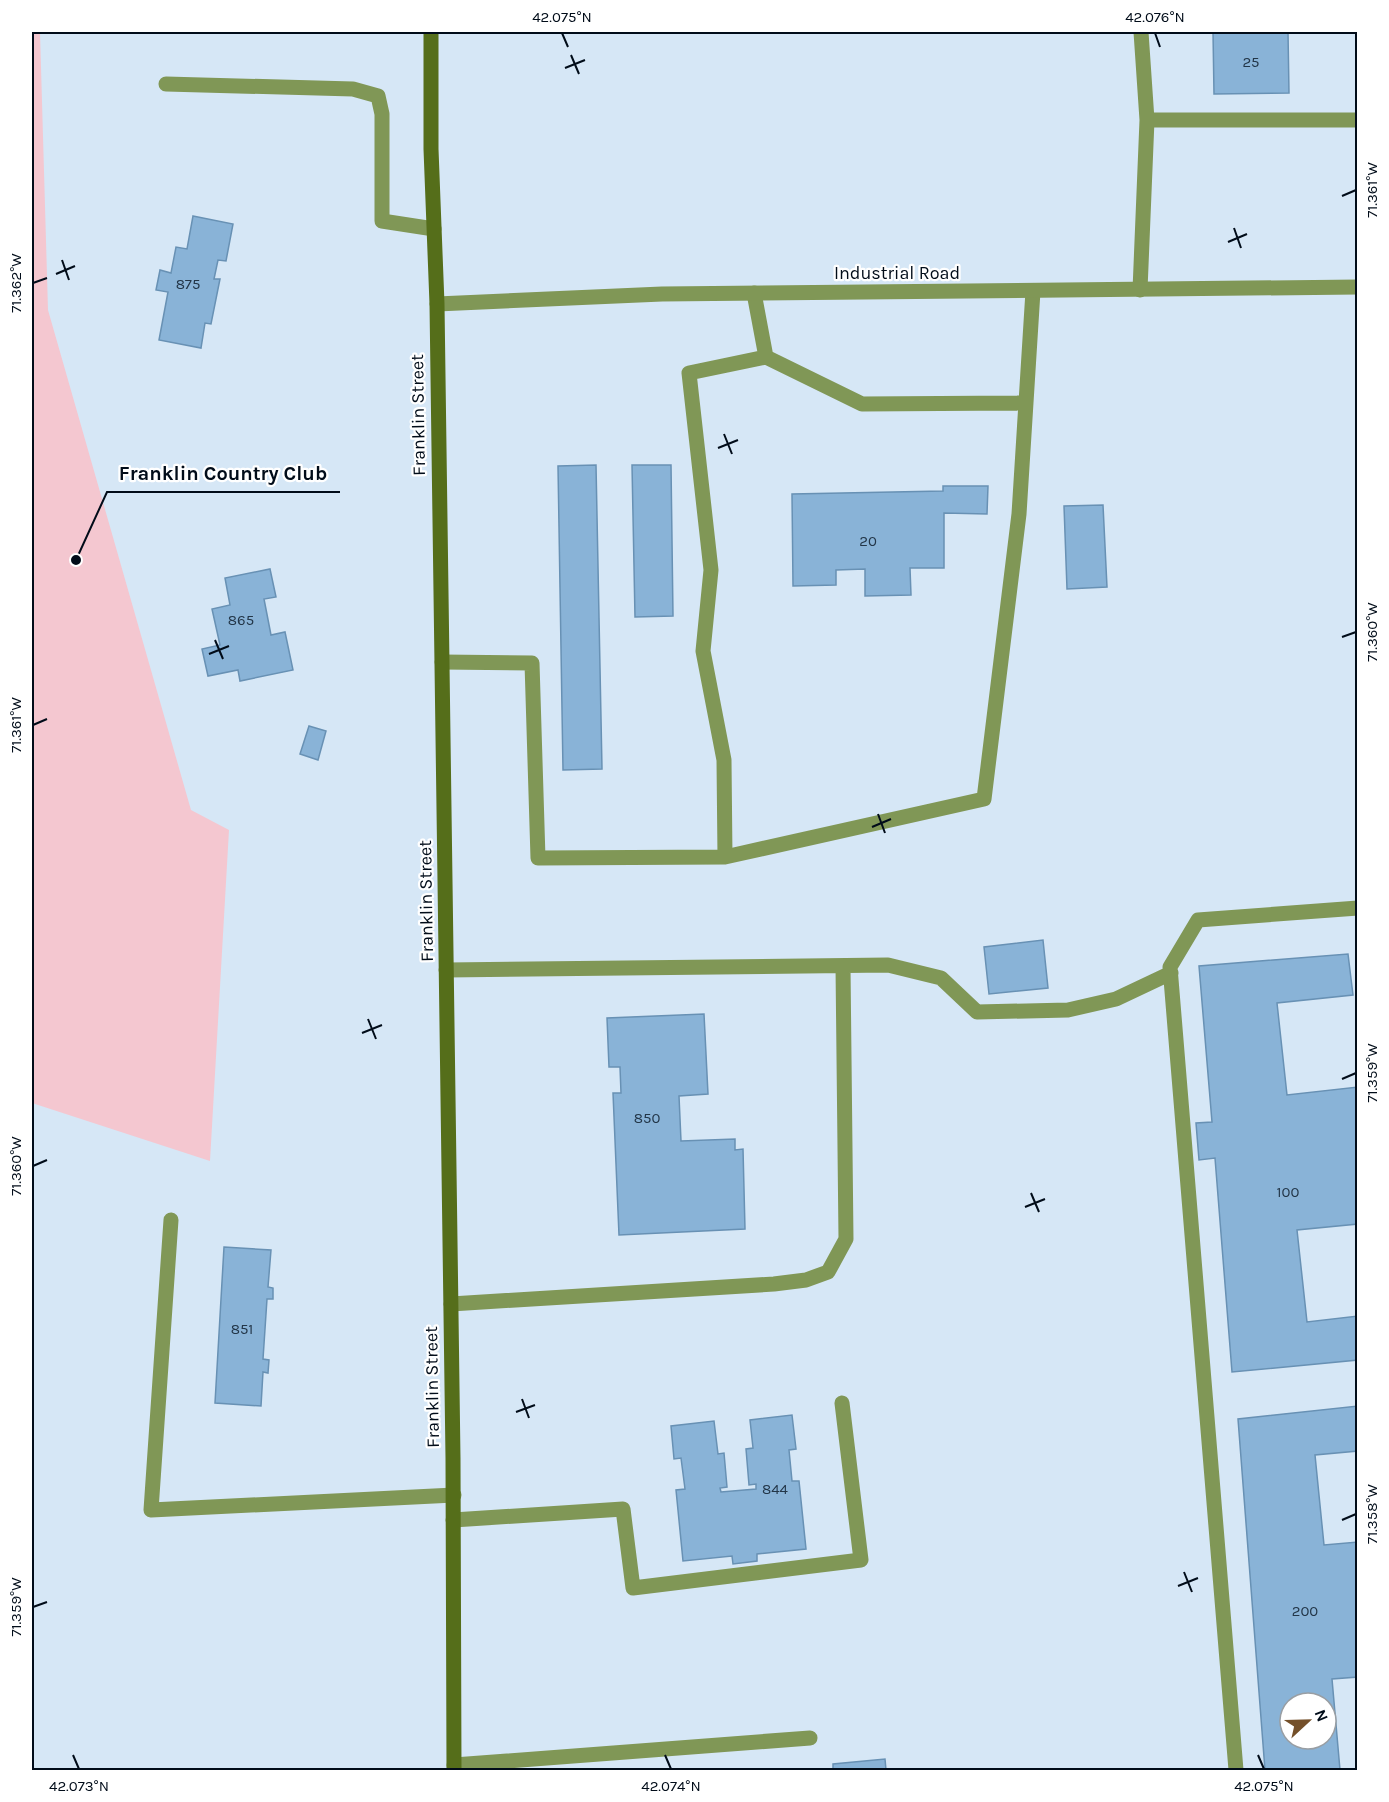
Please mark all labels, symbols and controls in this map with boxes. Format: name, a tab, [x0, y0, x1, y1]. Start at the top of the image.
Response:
text: 42.075°N	[532, 8, 592, 26]
text: 42.076°N	[1125, 8, 1185, 26]
house number: 25	[1242, 53, 1260, 71]
text: 71.361°W	[1363, 162, 1381, 218]
text: 71.362°W	[7, 253, 25, 313]
street label: Industrial Road	[834, 262, 960, 284]
house number: 875	[176, 275, 200, 293]
street label: Franklin Street	[406, 354, 430, 476]
callout: Franklin Country Club	[107, 454, 340, 492]
text: Franklin Country Club	[119, 462, 327, 485]
house number: 20	[859, 532, 877, 550]
text: 71.360°W	[1363, 602, 1381, 662]
house number: 865	[228, 611, 254, 629]
text: 71.361°W	[7, 697, 25, 753]
street label: Franklin Street	[414, 840, 438, 962]
text: 71.359°W	[1363, 1043, 1381, 1103]
house number: 850	[634, 1109, 660, 1127]
text: 71.360°W	[7, 1136, 25, 1196]
house number: 100	[1277, 1183, 1299, 1201]
house number: 851	[231, 1320, 253, 1338]
street label: Franklin Street	[420, 1326, 444, 1448]
house number: 844	[762, 1480, 789, 1498]
text: 71.358°W	[1363, 1484, 1381, 1544]
text: 71.359°W	[7, 1577, 25, 1637]
house number: 200	[1292, 1602, 1318, 1620]
north arrow	[1278, 1691, 1338, 1751]
text: N	[1310, 1707, 1332, 1724]
text: 42.073°N	[49, 1777, 109, 1795]
text: 42.074°N	[641, 1777, 701, 1795]
text: 42.075°N	[1234, 1777, 1294, 1795]

